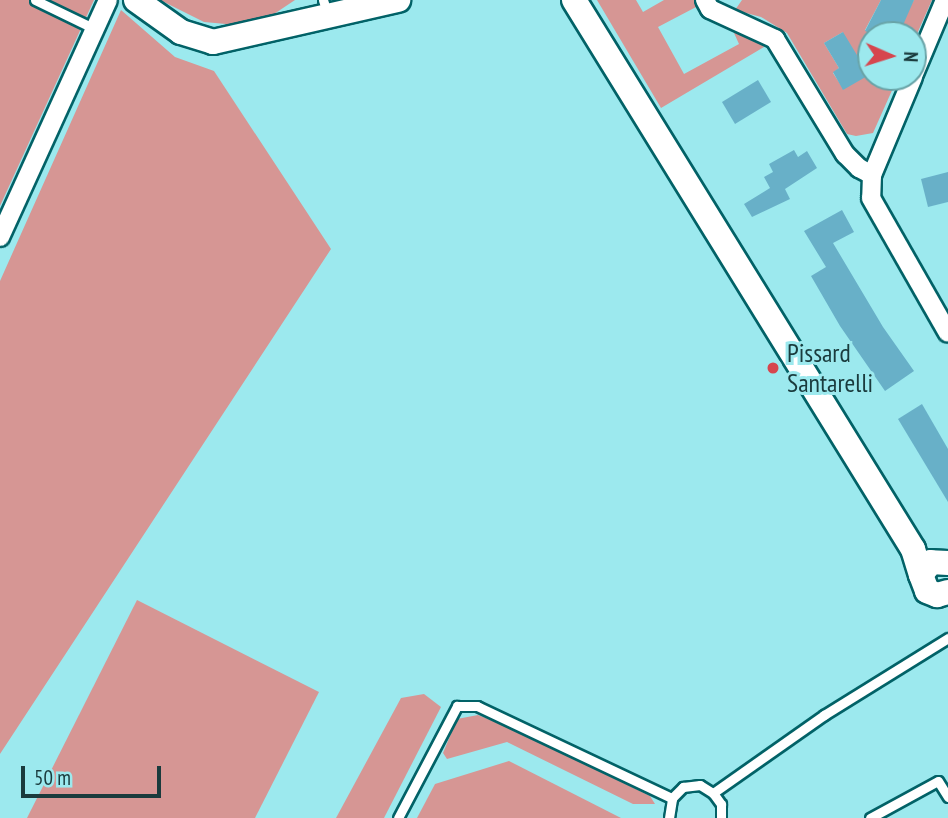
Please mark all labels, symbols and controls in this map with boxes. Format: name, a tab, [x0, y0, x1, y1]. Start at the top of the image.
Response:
north arrow	[857, 21, 927, 91]
text: N	[899, 51, 923, 63]
place label: Pissard Santarelli	[787, 337, 873, 398]
marker: Pissard Santarelli	[765, 360, 781, 376]
scale bar	[24, 752, 164, 796]
text: 50 m	[34, 764, 71, 791]

